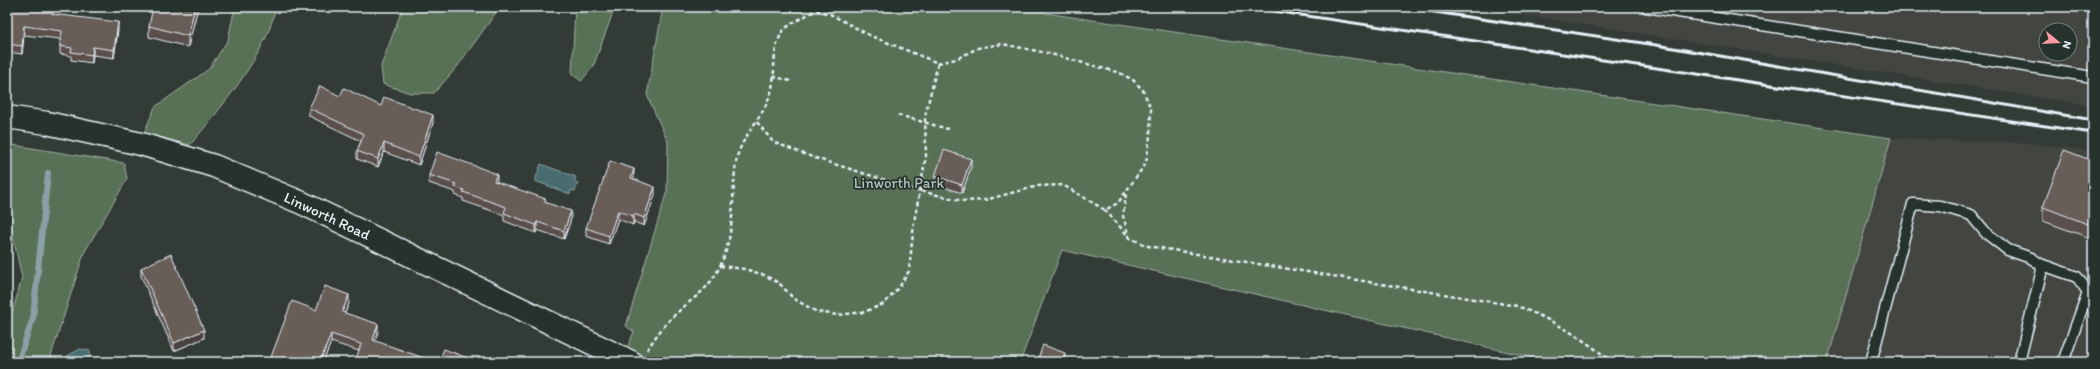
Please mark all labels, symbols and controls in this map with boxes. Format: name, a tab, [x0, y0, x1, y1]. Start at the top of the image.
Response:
north arrow	[2038, 22, 2078, 62]
text: N	[2060, 39, 2074, 50]
park label: Linworth Park	[854, 174, 944, 192]
street label: Linworth Road	[281, 188, 373, 244]

